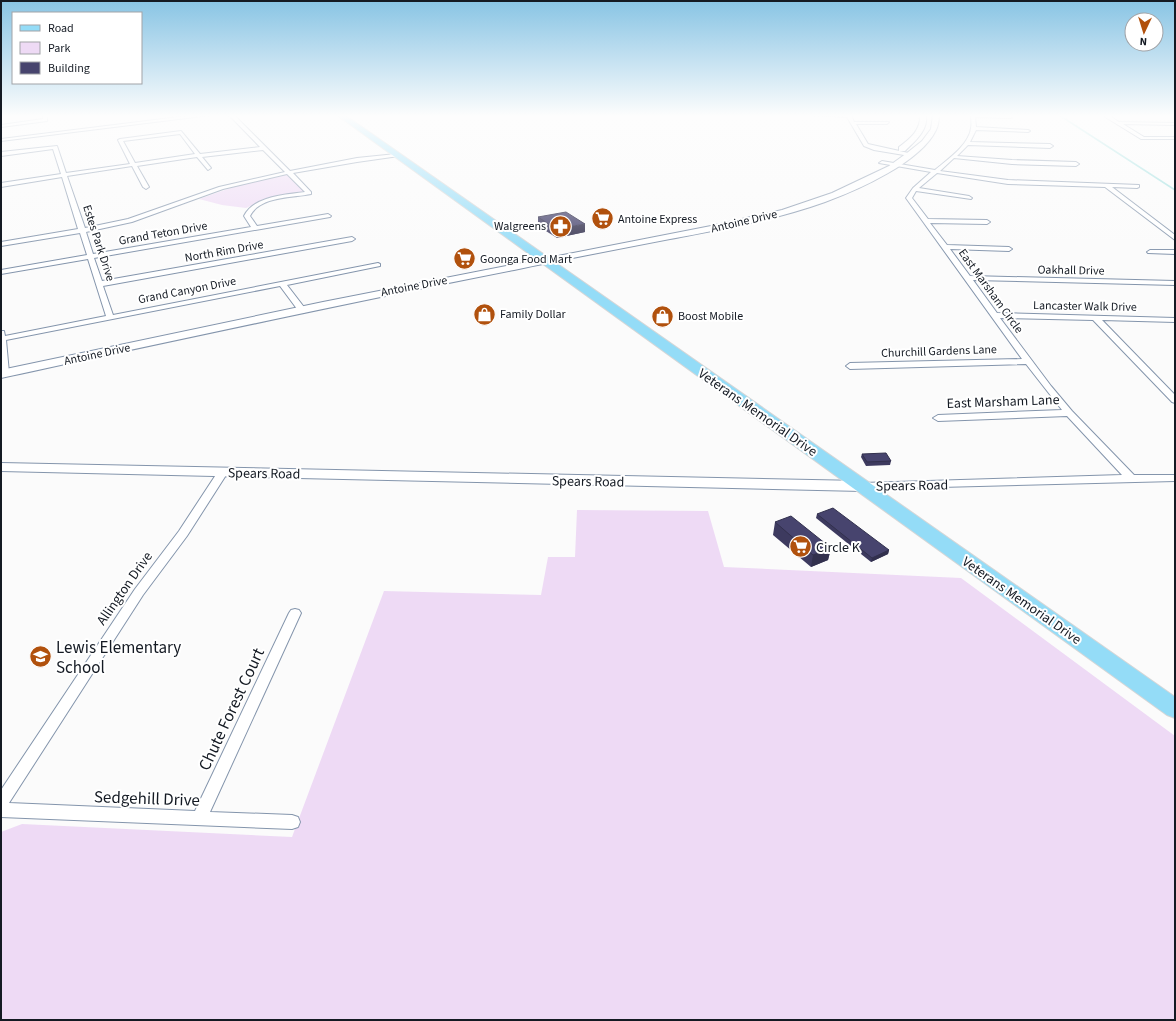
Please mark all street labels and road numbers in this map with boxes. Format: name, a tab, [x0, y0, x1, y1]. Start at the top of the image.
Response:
street label: Estes Park Drive	[78, 203, 119, 283]
street label: Antoine Drive	[709, 206, 779, 237]
street label: Grand Teton Drive	[117, 217, 209, 250]
street label: North Rim Drive	[183, 236, 265, 267]
street label: East Marsham Circle	[954, 246, 1027, 337]
street label: Oakhall Drive	[1037, 261, 1105, 280]
street label: Antoine Drive	[379, 272, 449, 301]
street label: Grand Canyon Drive	[137, 273, 238, 308]
street label: Lancaster Walk Drive	[1033, 297, 1137, 316]
street label: Antoine Drive	[62, 339, 132, 370]
street label: Churchill Gardens Lane	[881, 341, 997, 362]
street label: Veterans Memorial Drive	[694, 364, 821, 462]
street label: East Marsham Lane	[946, 390, 1060, 414]
street label: Spears Road	[228, 463, 300, 485]
street label: Spears Road	[552, 471, 624, 493]
street label: Spears Road	[876, 475, 948, 497]
street label: Allington Drive	[92, 548, 158, 629]
street label: Veterans Memorial Drive	[958, 552, 1085, 650]
street label: Chute Forest Court	[193, 644, 271, 775]
street label: Sedgehill Drive	[94, 785, 200, 813]

